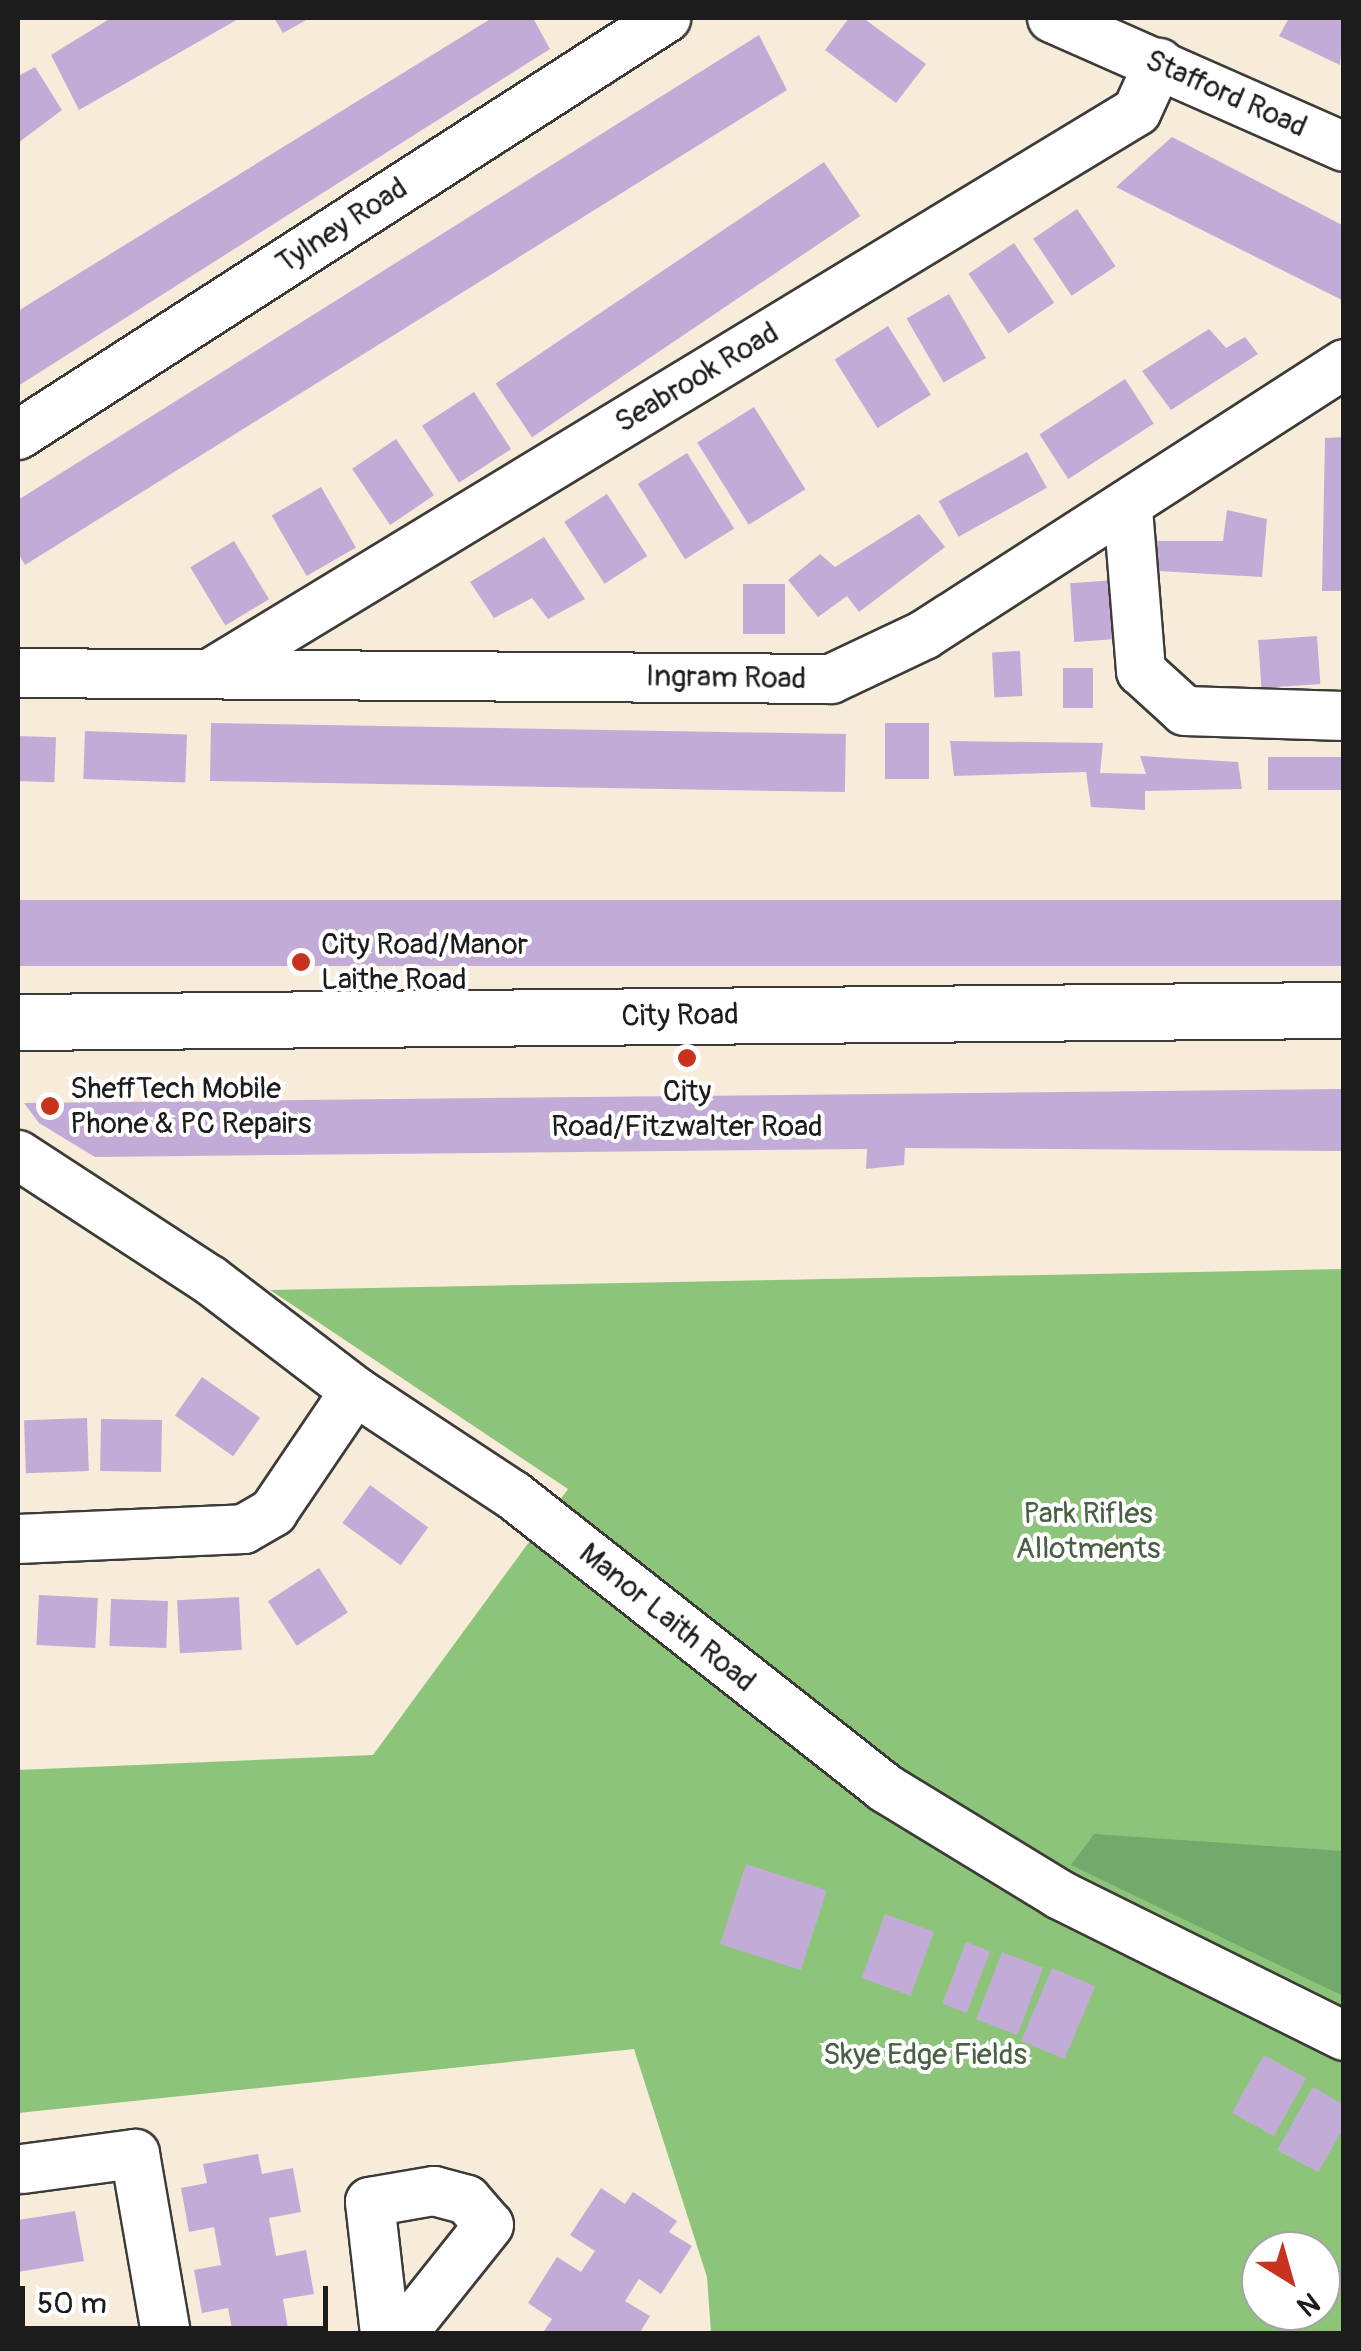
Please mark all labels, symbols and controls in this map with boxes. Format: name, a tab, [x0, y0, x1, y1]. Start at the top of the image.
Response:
street label: Stafford Road	[1140, 42, 1312, 146]
street label: Tylney Road	[270, 170, 414, 282]
street label: Seabrook Road	[609, 315, 785, 441]
street label: Ingram Road	[645, 659, 807, 697]
place label: City Road/Manor Laithe Road	[321, 927, 528, 998]
marker: City Road/Manor Laithe Road	[290, 951, 312, 973]
street label: City Road	[621, 997, 739, 1035]
marker: City Road/Fitzwalter Road	[676, 1047, 698, 1069]
place label: SheffTech Mobile Phone & PC Repairs	[70, 1071, 311, 1142]
place label: City Road/Fitzwalter Road	[551, 1074, 823, 1144]
marker: SheffTech Mobile Phone & PC Repairs	[39, 1095, 61, 1117]
park label: Park Rifles Allotments	[1016, 1496, 1160, 1566]
street label: Manor Laith Road	[572, 1536, 762, 1700]
park label: Skye Edge Fields	[823, 2037, 1027, 2073]
north arrow	[1241, 2231, 1341, 2331]
scale bar	[25, 2266, 332, 2328]
text: N	[1290, 2284, 1326, 2323]
text: 50 m	[37, 2285, 107, 2322]

